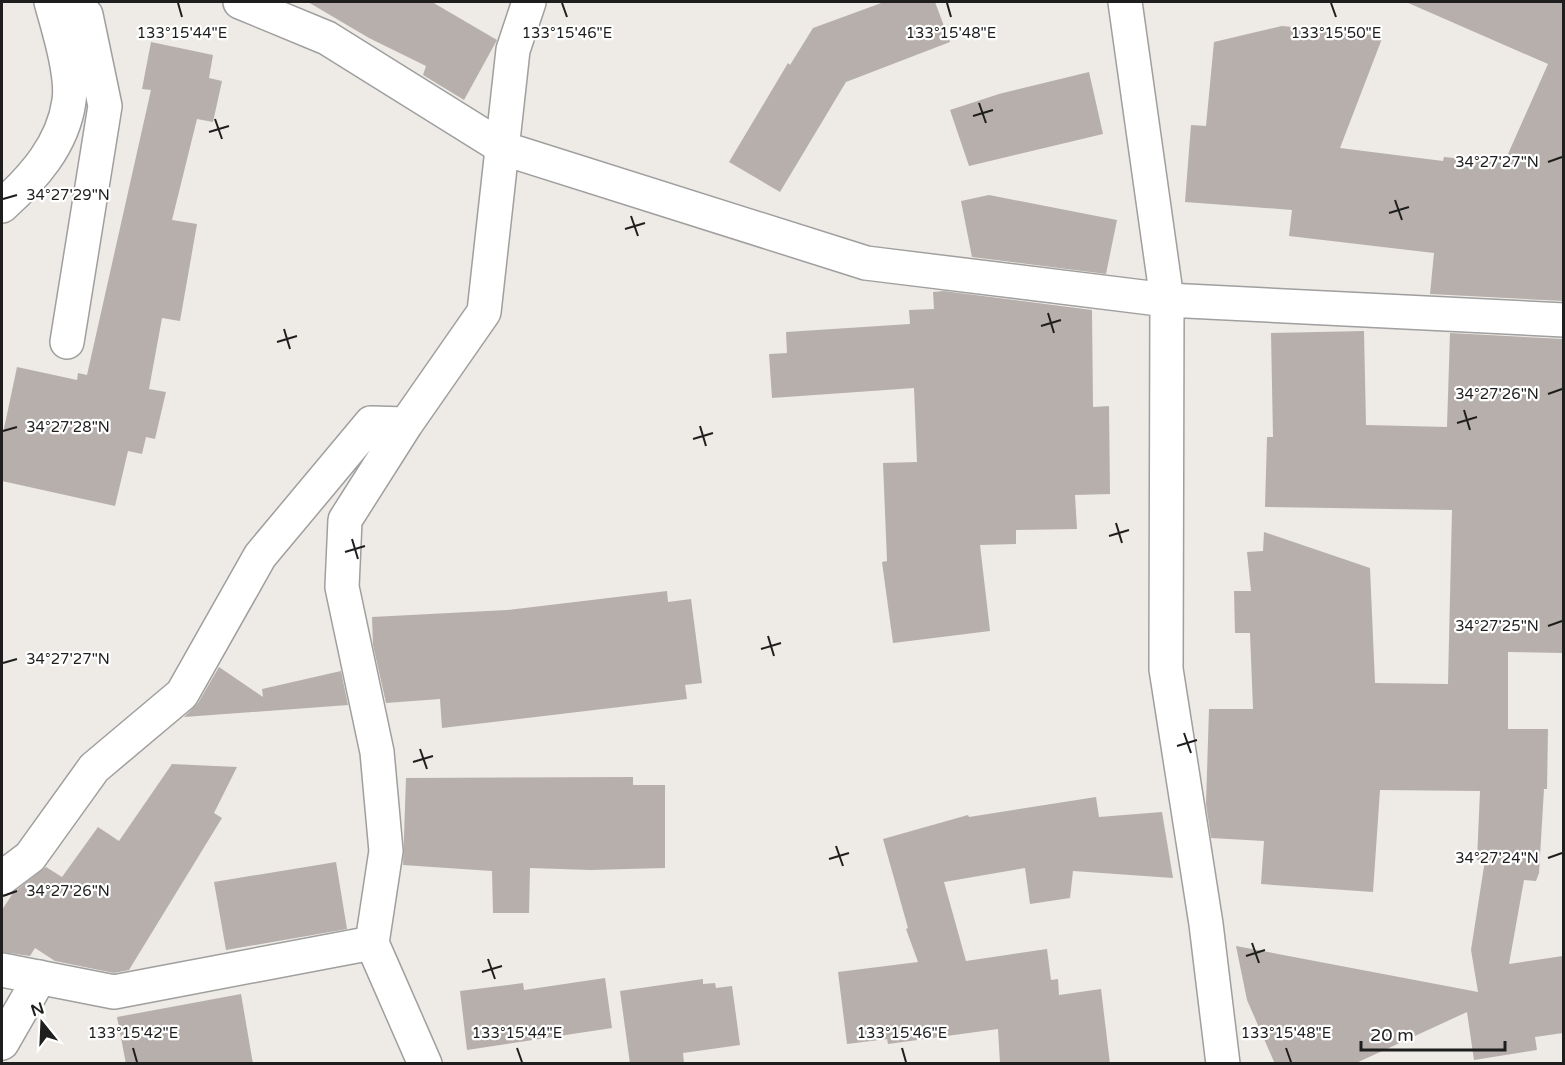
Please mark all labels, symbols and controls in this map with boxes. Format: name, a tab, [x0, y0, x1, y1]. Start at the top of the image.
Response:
text: 133°15'44"E	[137, 24, 227, 42]
text: 133°15'46"E	[522, 24, 612, 42]
text: 133°15'48"E	[906, 24, 996, 42]
text: 133°15'50"E	[1291, 24, 1381, 42]
text: 34°27'27"N	[1455, 153, 1539, 171]
text: 34°27'29"N	[26, 186, 110, 204]
text: 34°27'26"N	[1455, 385, 1539, 403]
text: 34°27'28"N	[26, 418, 110, 436]
text: 34°27'25"N	[1455, 617, 1539, 635]
text: 34°27'27"N	[26, 650, 110, 668]
text: 34°27'24"N	[1455, 849, 1539, 867]
text: 34°27'26"N	[26, 882, 110, 900]
north arrow	[12, 993, 72, 1053]
text: N	[28, 998, 47, 1021]
scale bar	[1361, 1014, 1505, 1052]
text: 133°15'42"E	[88, 1024, 178, 1042]
text: 133°15'44"E	[472, 1024, 562, 1042]
text: 133°15'46"E	[857, 1024, 947, 1042]
text: 133°15'48"E	[1241, 1024, 1331, 1042]
text: 20 m	[1370, 1024, 1414, 1046]

